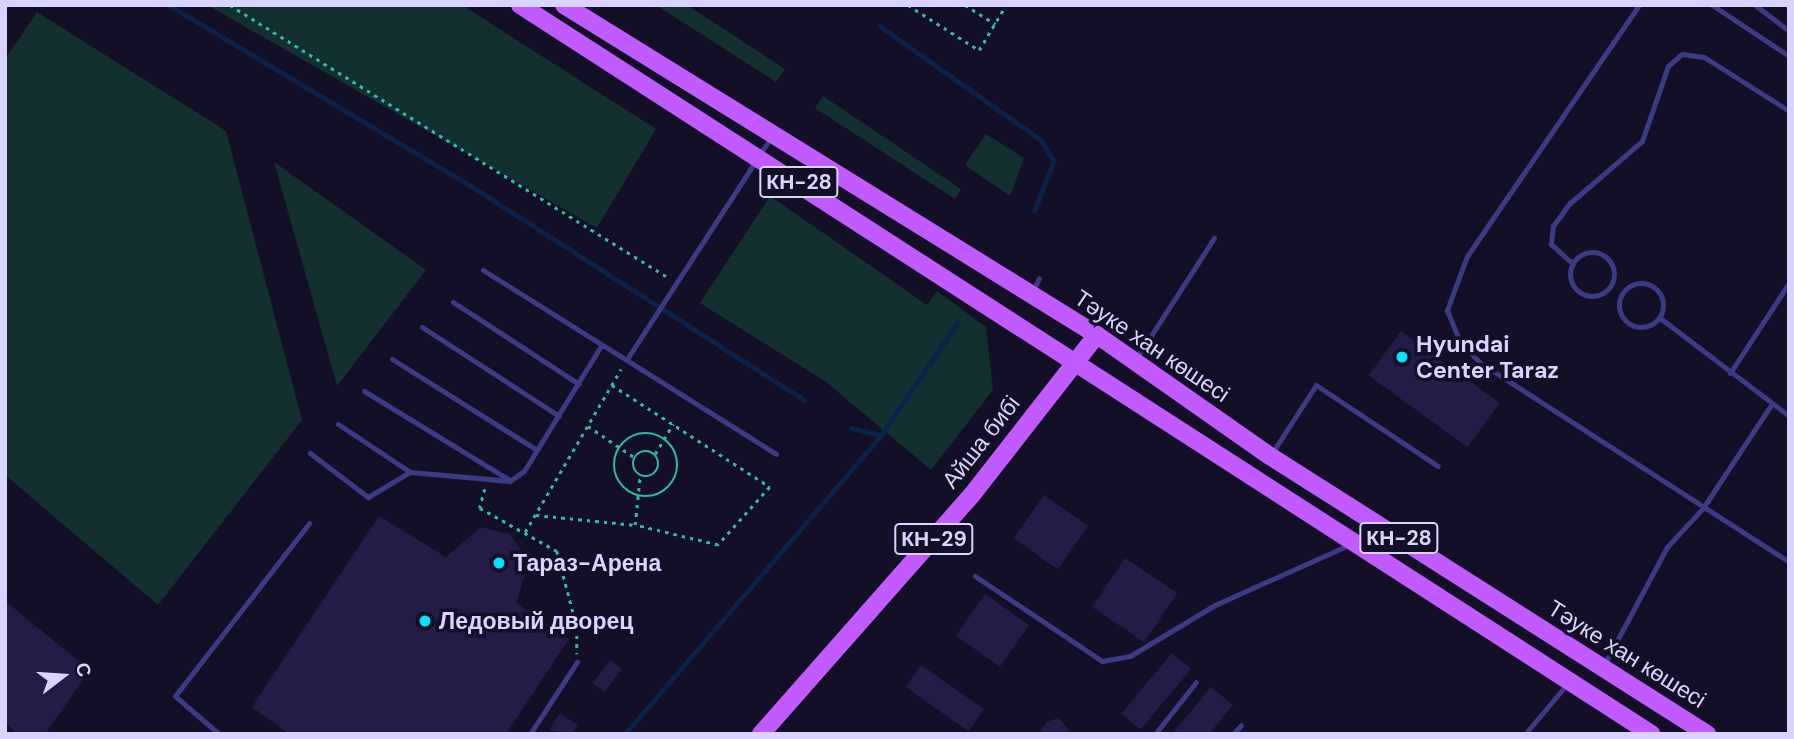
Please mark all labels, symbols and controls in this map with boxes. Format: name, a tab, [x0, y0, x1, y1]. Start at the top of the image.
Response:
road number: КН-28	[759, 164, 839, 200]
street label: Тәуке хан көшесі	[1069, 284, 1235, 408]
place label: Hyundai Center Taraz	[1416, 330, 1559, 384]
marker: Hyundai Center Taraz	[1394, 349, 1410, 365]
street label: Айша бибі	[936, 390, 1026, 494]
road number: КН-28	[1359, 520, 1439, 556]
road number: КН-29	[894, 522, 974, 556]
place label: Тараз-Арена	[513, 549, 661, 577]
marker: Тараз-Арена	[491, 555, 507, 571]
street label: Тәуке хан көшесі	[1543, 594, 1711, 714]
place label: Ледовый дворец	[439, 607, 633, 635]
marker: Ледовый дворец	[417, 613, 433, 629]
north arrow	[28, 641, 98, 711]
text: С	[70, 659, 98, 680]

